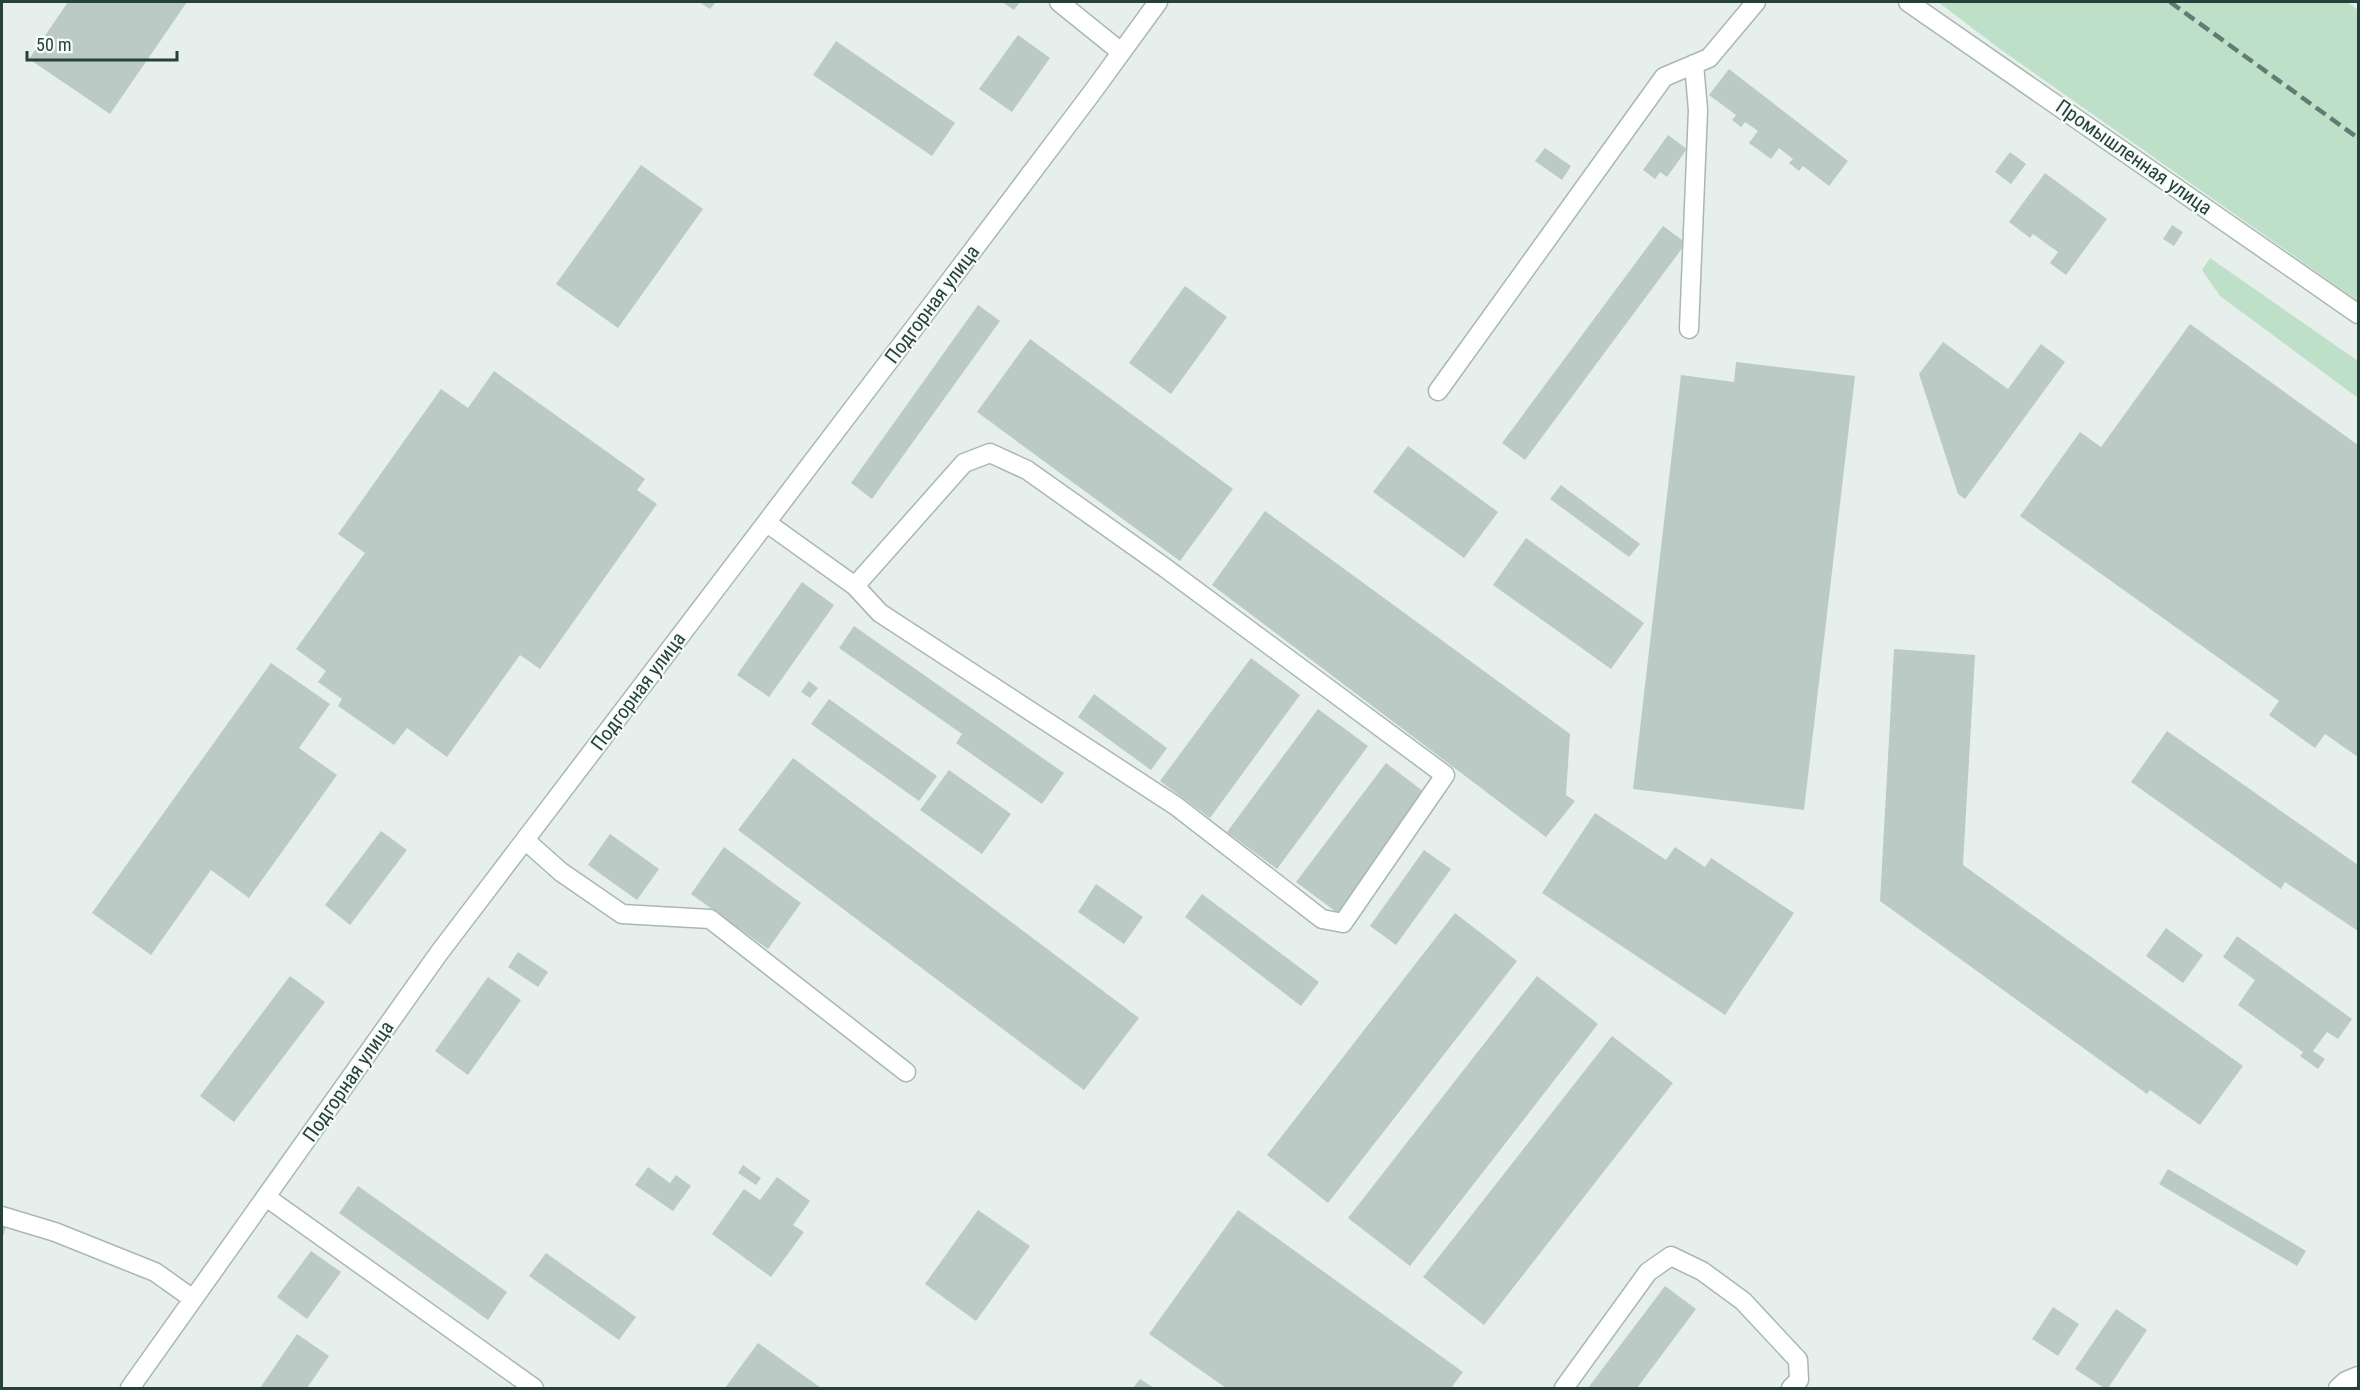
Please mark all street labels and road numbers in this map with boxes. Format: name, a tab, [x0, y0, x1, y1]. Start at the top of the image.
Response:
street label: Промышленная улица	[2051, 94, 2217, 220]
street label: Подгорная улица	[880, 240, 984, 368]
street label: Подгорная улица	[586, 627, 690, 755]
street label: Подгорная улица	[297, 1016, 399, 1146]

